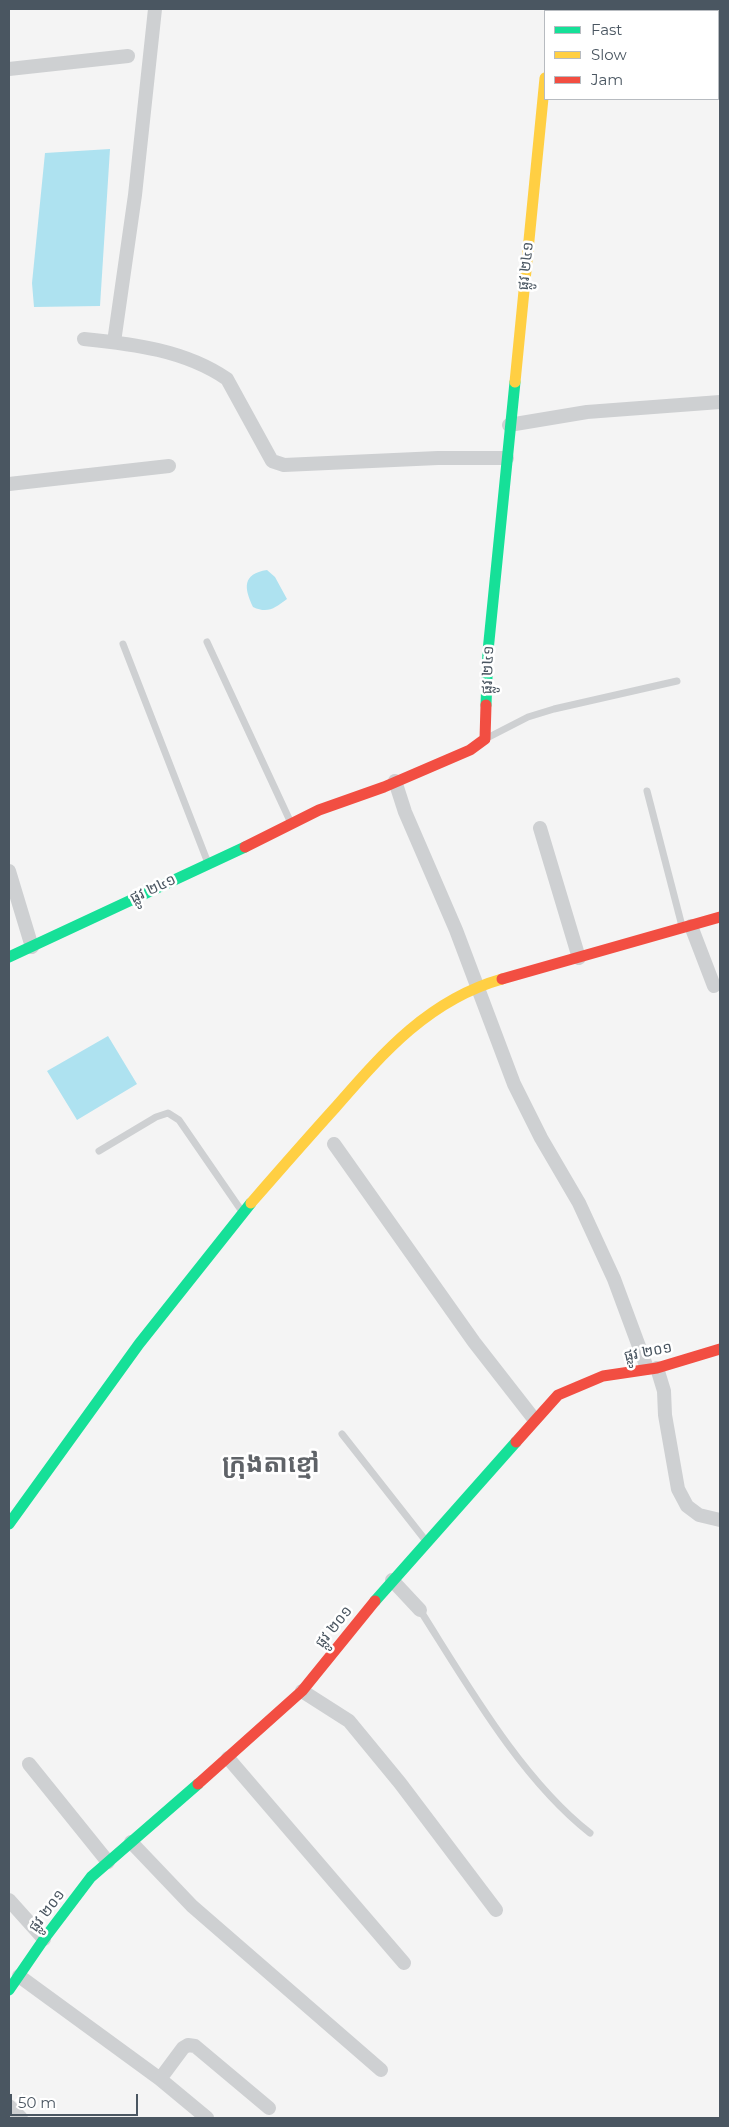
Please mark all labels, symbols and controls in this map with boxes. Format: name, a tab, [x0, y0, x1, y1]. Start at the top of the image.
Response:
legend	[544, 10, 719, 100]
text: Fast	[591, 20, 622, 39]
text: Slow	[591, 45, 627, 64]
text: Jam	[591, 70, 623, 89]
street label: ផ្លូវ ២៤១	[515, 241, 537, 291]
street label: ផ្លូវ ២៤១	[478, 645, 498, 695]
street label: ផ្លូវ ២៤១	[127, 871, 179, 907]
street label: ផ្លូវ ២០១	[622, 1339, 674, 1365]
district label: ក្រុងតាខ្មៅ	[222, 1450, 320, 1480]
street label: ផ្លូវ ២០១	[312, 1602, 356, 1652]
street label: ផ្លូវ ២០១	[25, 1886, 69, 1936]
scale bar	[12, 2084, 140, 2116]
text: 50 m	[18, 2093, 56, 2112]

